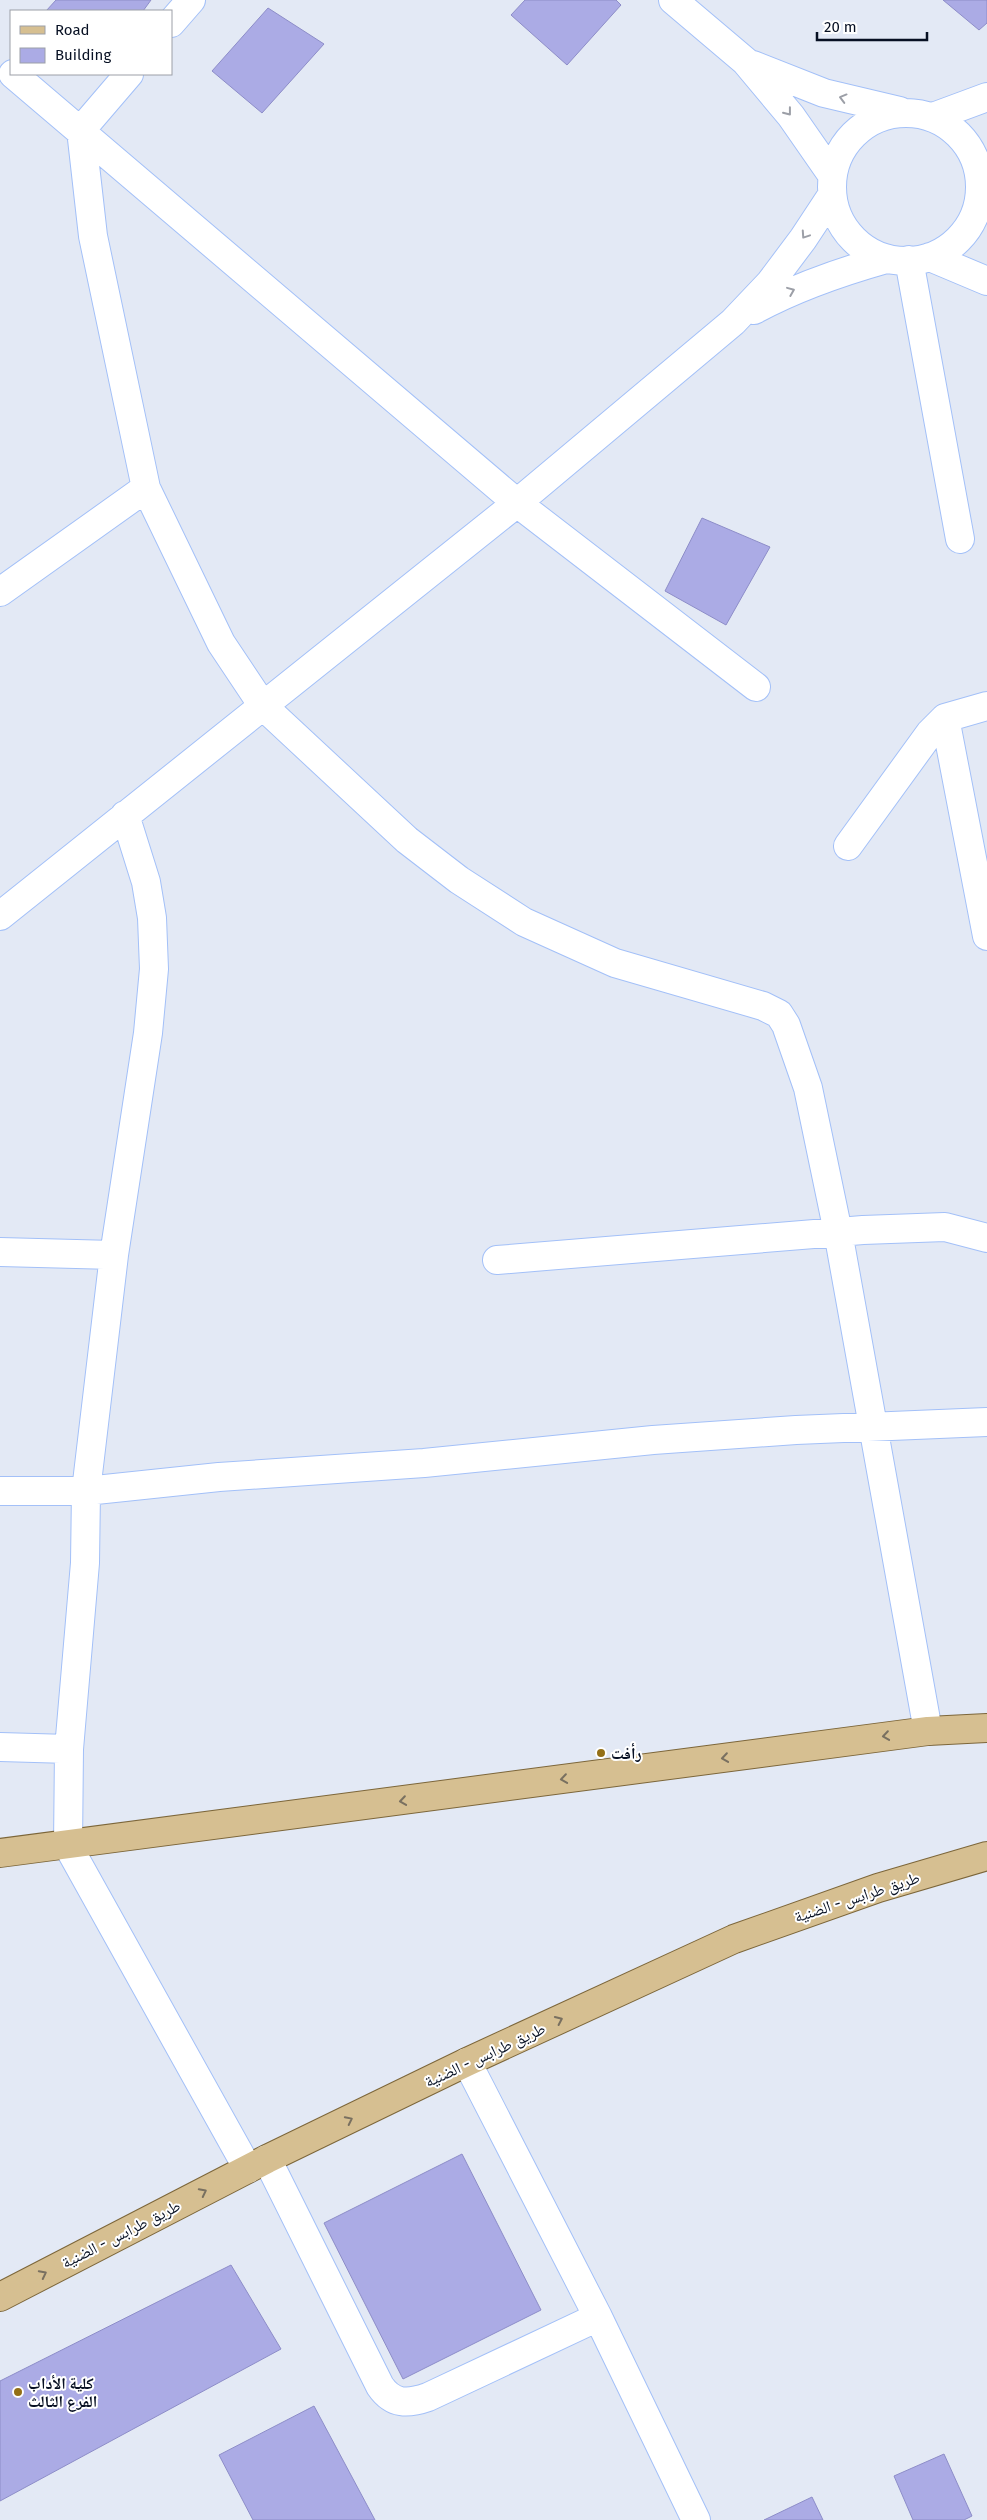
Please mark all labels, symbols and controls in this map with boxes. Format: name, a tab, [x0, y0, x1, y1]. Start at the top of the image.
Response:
legend	[10, 10, 172, 75]
scale bar	[817, 10, 927, 42]
text: 20 m	[824, 18, 857, 36]
text: Road	[55, 21, 90, 39]
text: Building	[55, 46, 111, 64]
one-way arrow	[838, 93, 847, 104]
one-way arrow	[782, 106, 790, 115]
one-way arrow	[802, 230, 811, 239]
one-way arrow	[786, 287, 795, 297]
one-way arrow	[882, 1730, 890, 1741]
place label: رأفت	[611, 1743, 641, 1763]
marker: رأفت	[595, 1747, 607, 1759]
one-way arrow	[721, 1752, 729, 1763]
one-way arrow	[560, 1774, 568, 1784]
one-way arrow	[399, 1795, 407, 1806]
street label: طريق طرابس - الضنية	[792, 1868, 922, 1927]
one-way arrow	[554, 2016, 563, 2026]
street label: طريق طرابس - الضنية	[422, 2019, 549, 2092]
one-way arrow	[344, 2116, 353, 2126]
one-way arrow	[198, 2188, 207, 2198]
street label: طريق طرابس - الضنية	[58, 2196, 184, 2273]
one-way arrow	[38, 2270, 47, 2280]
place label: كلية الأداب الفرع الثالث	[28, 2374, 97, 2412]
marker: كلية الأداب الفرع الثالث	[12, 2386, 24, 2398]

